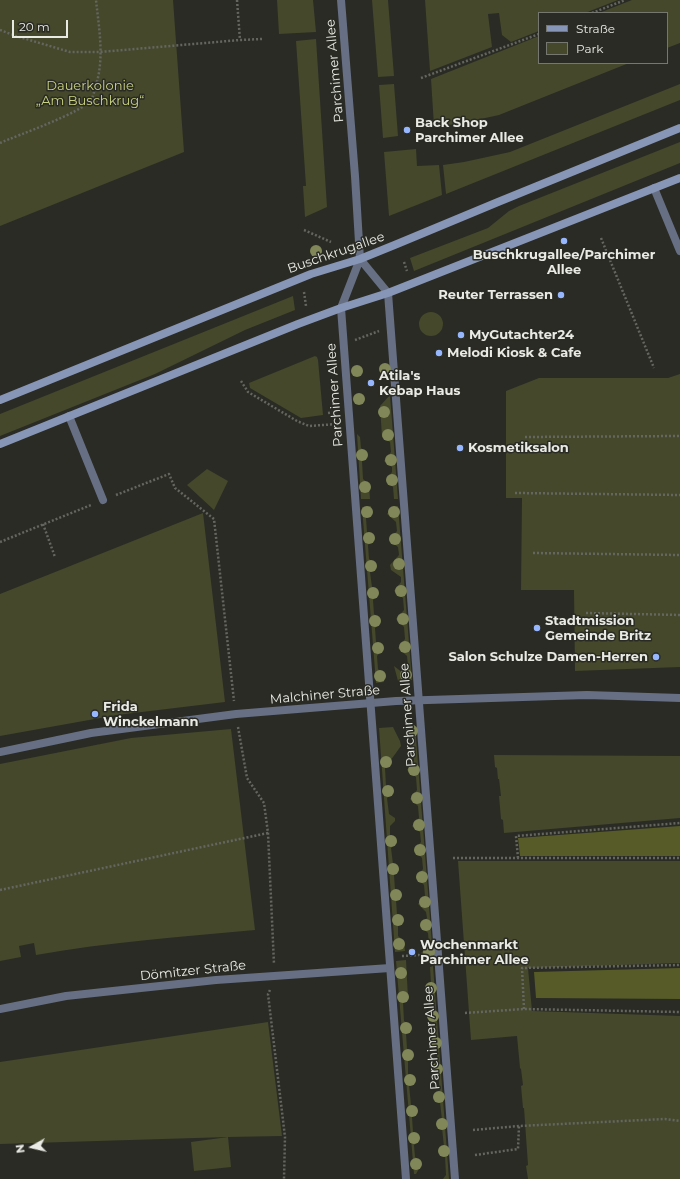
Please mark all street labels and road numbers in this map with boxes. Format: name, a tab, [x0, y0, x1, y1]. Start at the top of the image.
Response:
street label: Parchimer Allee	[323, 19, 347, 123]
street label: Buschkrugallee	[285, 229, 387, 277]
street label: Parchimer Allee	[324, 343, 346, 447]
street label: Parchimer Allee	[397, 663, 419, 767]
street label: Malchiner Straße	[269, 682, 381, 708]
street label: Dömitzer Straße	[139, 958, 247, 984]
street label: Parchimer Allee	[421, 986, 443, 1090]

